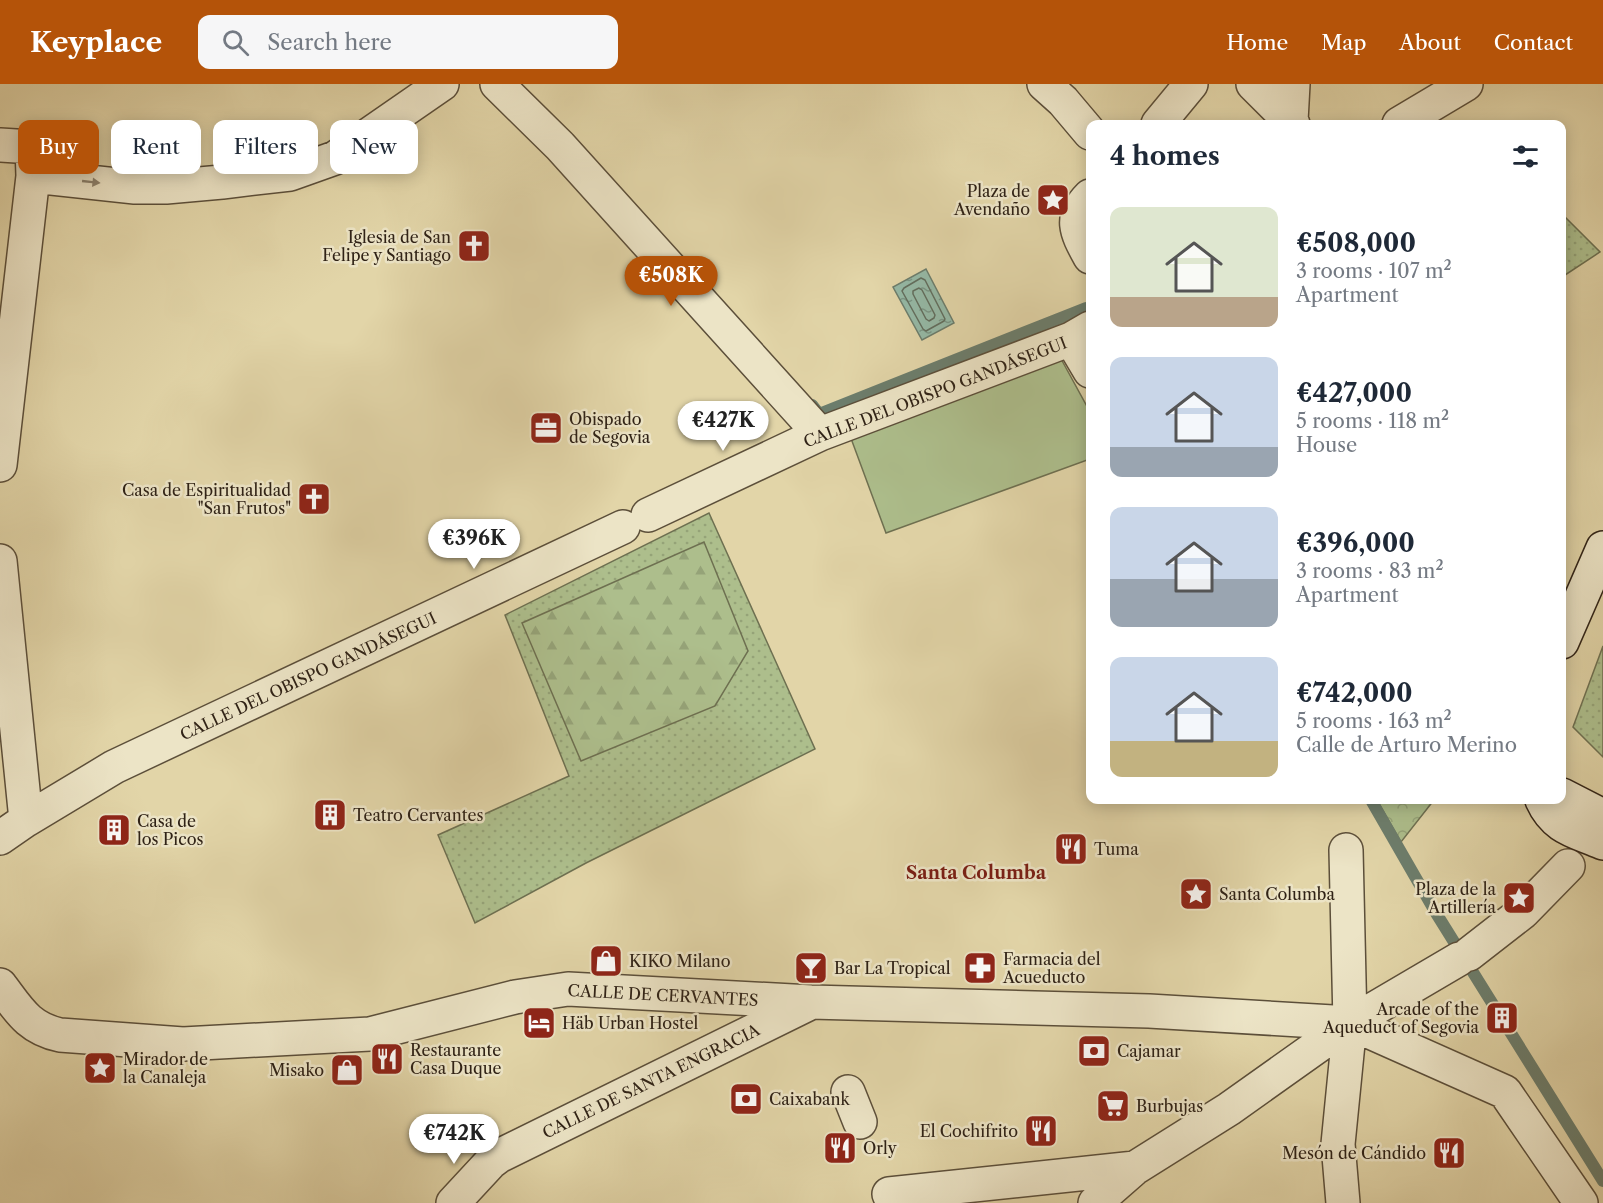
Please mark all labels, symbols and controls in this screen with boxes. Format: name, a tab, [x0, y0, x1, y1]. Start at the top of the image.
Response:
search box	[198, 15, 618, 69]
text: Keyplace	[30, 25, 162, 59]
icon: search	[219, 26, 252, 59]
text: Search here	[267, 29, 392, 56]
text: Home	[1227, 30, 1288, 55]
text: Map	[1321, 30, 1366, 55]
text: About	[1399, 30, 1461, 55]
text: Contact	[1494, 30, 1573, 55]
chip: Buy	[18, 120, 99, 174]
chip: Rent	[111, 120, 201, 174]
chip: Filters	[213, 120, 318, 174]
chip: New	[330, 120, 418, 174]
text: 4 homes	[1110, 140, 1220, 172]
icon: filters	[1509, 140, 1542, 173]
one-way arrow	[82, 177, 101, 187]
place label: Plaza de Avendaño	[953, 181, 1030, 219]
place icon: Plaza de Avendaño	[1035, 182, 1071, 218]
place label: Iglesia de San Felipe y Santiago	[322, 227, 451, 265]
text: €508,000	[1296, 227, 1416, 259]
church icon: Iglesia de San Felipe y Santiago	[456, 228, 492, 264]
icon: home	[1158, 231, 1230, 303]
pin: €508K	[629, 256, 713, 307]
text: 3 rooms · 107 m²	[1296, 259, 1452, 283]
text: €508K	[639, 263, 703, 287]
text: Apartment	[1296, 283, 1399, 307]
street label: CALLE DEL OBISPO GANDÁSEGUI	[800, 332, 1070, 452]
text: €427,000	[1296, 377, 1412, 409]
icon: home	[1158, 381, 1230, 453]
pin: €427K	[681, 401, 765, 452]
text: €427K	[692, 408, 754, 432]
place label: Obispado de Segovia	[569, 409, 651, 447]
text: 5 rooms · 118 m²	[1296, 409, 1449, 433]
office icon: Obispado de Segovia	[528, 410, 564, 446]
text: House	[1296, 433, 1357, 457]
place label: Casa de Espiritualidad "San Frutos"	[122, 480, 291, 518]
church icon: Casa de Espiritualidad "San Frutos"	[296, 481, 332, 517]
pin: €396K	[432, 519, 516, 570]
text: €396K	[442, 526, 506, 550]
text: €396,000	[1296, 527, 1415, 559]
icon: home	[1158, 531, 1230, 603]
text: 3 rooms · 83 m²	[1296, 559, 1444, 583]
text: Apartment	[1296, 583, 1399, 607]
street label: CALLE DEL OBISPO GANDÁSEGUI	[177, 608, 439, 744]
text: €742,000	[1296, 677, 1413, 709]
icon: home	[1158, 681, 1230, 753]
text: 5 rooms · 163 m²	[1296, 709, 1452, 733]
text: Calle de Arturo Merino	[1296, 733, 1517, 757]
building icon: Teatro Cervantes	[312, 797, 348, 833]
place label: Teatro Cervantes	[353, 805, 483, 825]
place label: Casa de los Picos	[137, 811, 203, 849]
building icon: Casa de los Picos	[96, 812, 132, 848]
restaurant icon: Tuma	[1053, 831, 1089, 867]
place label: Tuma	[1094, 839, 1139, 859]
district label: Santa Columba	[906, 862, 1047, 884]
place icon: Santa Columba	[1178, 876, 1214, 912]
place label: Plaza de la Artillería	[1415, 879, 1497, 917]
place icon: Plaza de la Artillería	[1501, 880, 1537, 916]
place label: Santa Columba	[1219, 884, 1335, 904]
shop icon: KIKO Milano	[588, 943, 624, 979]
place label: Farmacia del Acueducto	[1002, 949, 1101, 987]
bar icon: Bar La Tropical	[793, 950, 829, 986]
pharmacy icon: Farmacia del Acueducto	[962, 950, 998, 986]
place label: KIKO Milano	[629, 951, 731, 971]
place label: Bar La Tropical	[834, 958, 951, 978]
street label: CALLE DE CERVANTES	[567, 980, 759, 1010]
place label: Arcade of the Aqueduct of Segovia	[1322, 999, 1480, 1037]
building icon: Arcade of the Aqueduct of Segovia	[1484, 1000, 1520, 1036]
hotel icon: Häb Urban Hostel	[521, 1005, 557, 1041]
place label: Häb Urban Hostel	[562, 1013, 699, 1033]
street label: CALLE DE SANTA ENGRACIA	[539, 1019, 764, 1142]
bank icon: Cajamar	[1076, 1033, 1112, 1069]
place label: Restaurante Casa Duque	[410, 1040, 502, 1078]
restaurant icon: Restaurante Casa Duque	[369, 1041, 405, 1077]
place label: Cajamar	[1117, 1041, 1181, 1061]
place label: Mirador de la Canaleja	[123, 1049, 208, 1087]
place icon: Mirador de la Canaleja	[82, 1050, 118, 1086]
shop icon: Misako	[329, 1052, 365, 1088]
place label: Misako	[269, 1060, 324, 1080]
bank icon: Caixabank	[728, 1081, 764, 1117]
supermarket icon: Burbujas	[1095, 1088, 1131, 1124]
place label: Caixabank	[769, 1089, 851, 1109]
place label: Burbujas	[1136, 1096, 1203, 1116]
restaurant icon: El Cochifrito	[1023, 1113, 1059, 1149]
pin: €742K	[412, 1114, 496, 1165]
text: €742K	[423, 1121, 485, 1145]
place label: El Cochifrito	[920, 1121, 1018, 1141]
restaurant icon: Orly	[822, 1130, 858, 1166]
restaurant icon: Mesón de Cándido	[1431, 1135, 1467, 1171]
place label: Orly	[863, 1138, 898, 1158]
place label: Mesón de Cándido	[1282, 1143, 1426, 1163]

